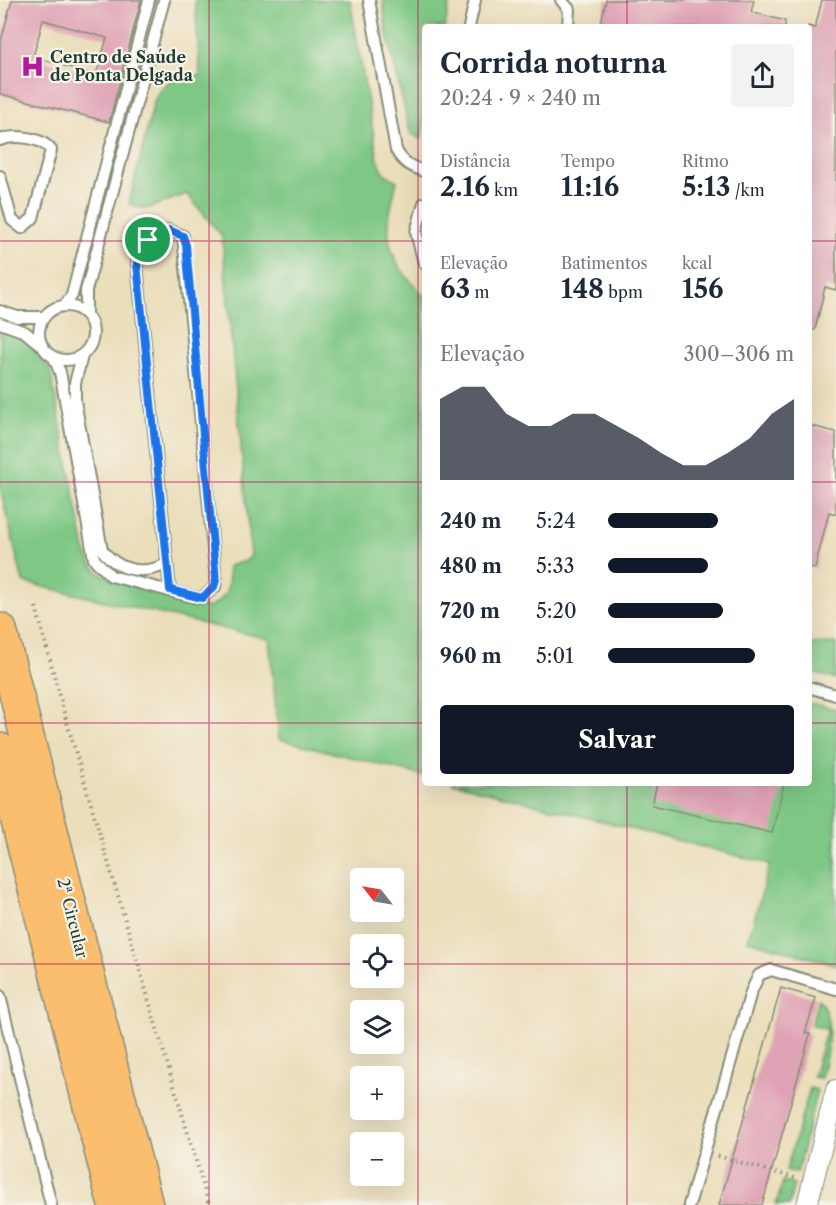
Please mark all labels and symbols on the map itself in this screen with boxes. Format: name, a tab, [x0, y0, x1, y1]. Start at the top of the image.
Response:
place label: Centro de Saúde de Ponta Delgada	[50, 47, 194, 85]
hospital icon: Centro de Saúde de Ponta Delgada	[19, 53, 45, 79]
pin	[122, 214, 173, 265]
north arrow	[350, 868, 404, 922]
street label: 2ª Circular	[53, 876, 93, 960]

